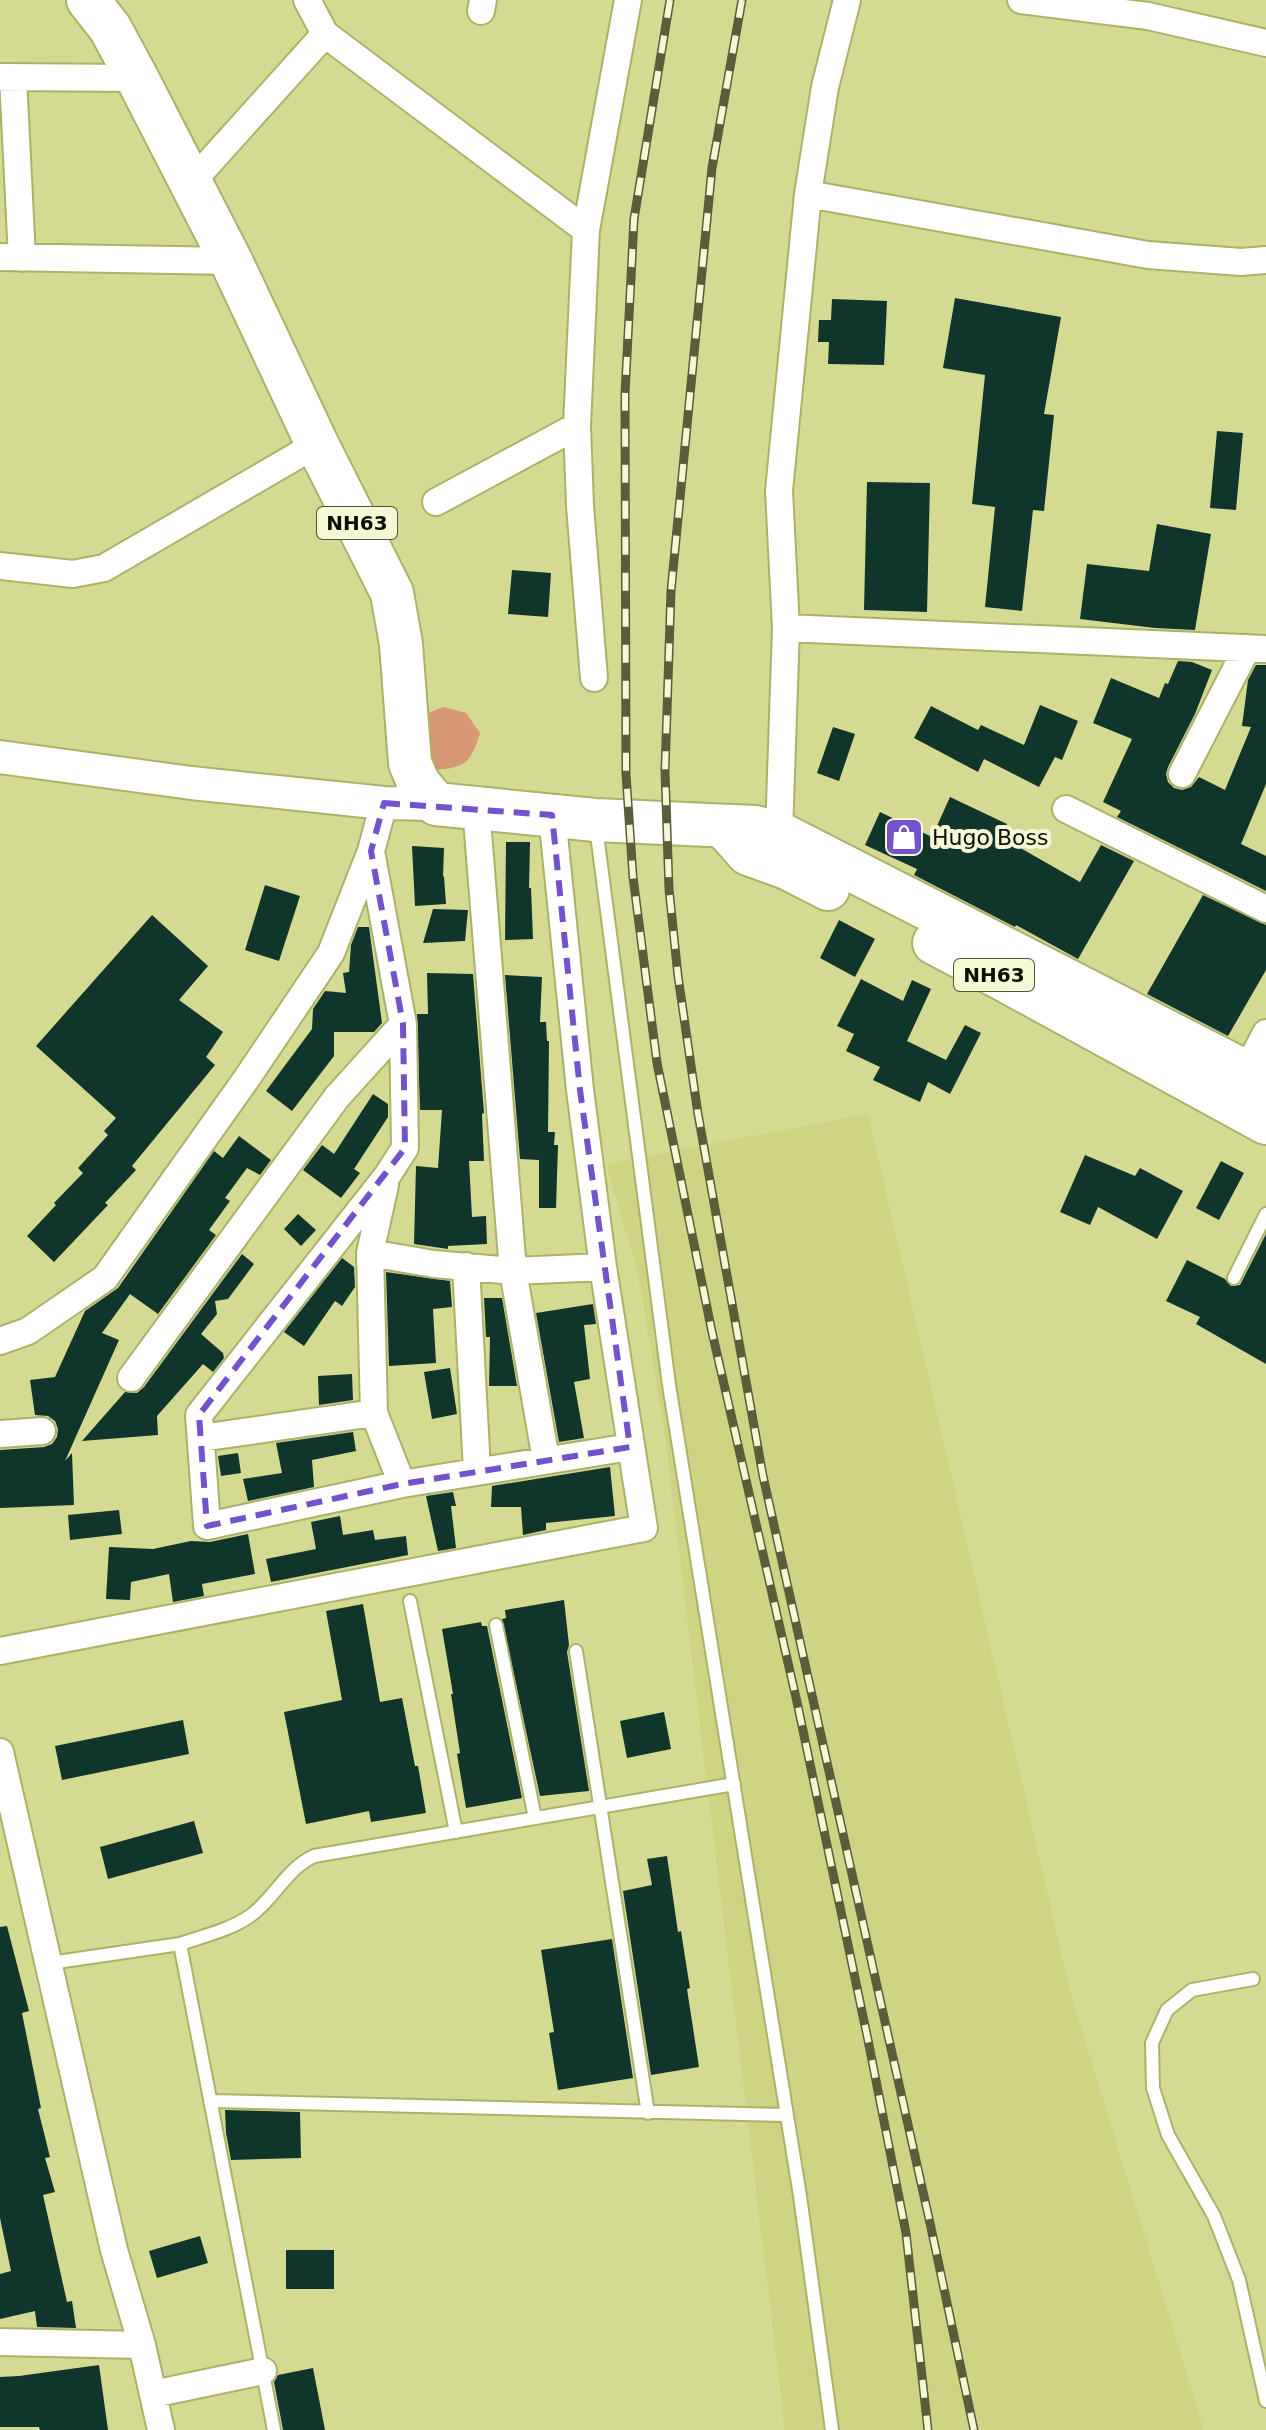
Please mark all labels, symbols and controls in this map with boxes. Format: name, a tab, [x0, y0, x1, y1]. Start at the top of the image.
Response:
road number: NH63	[317, 507, 397, 539]
shop icon: Hugo Boss	[883, 816, 925, 858]
place label: Hugo Boss	[932, 825, 1048, 850]
road number: NH63	[954, 959, 1034, 991]

